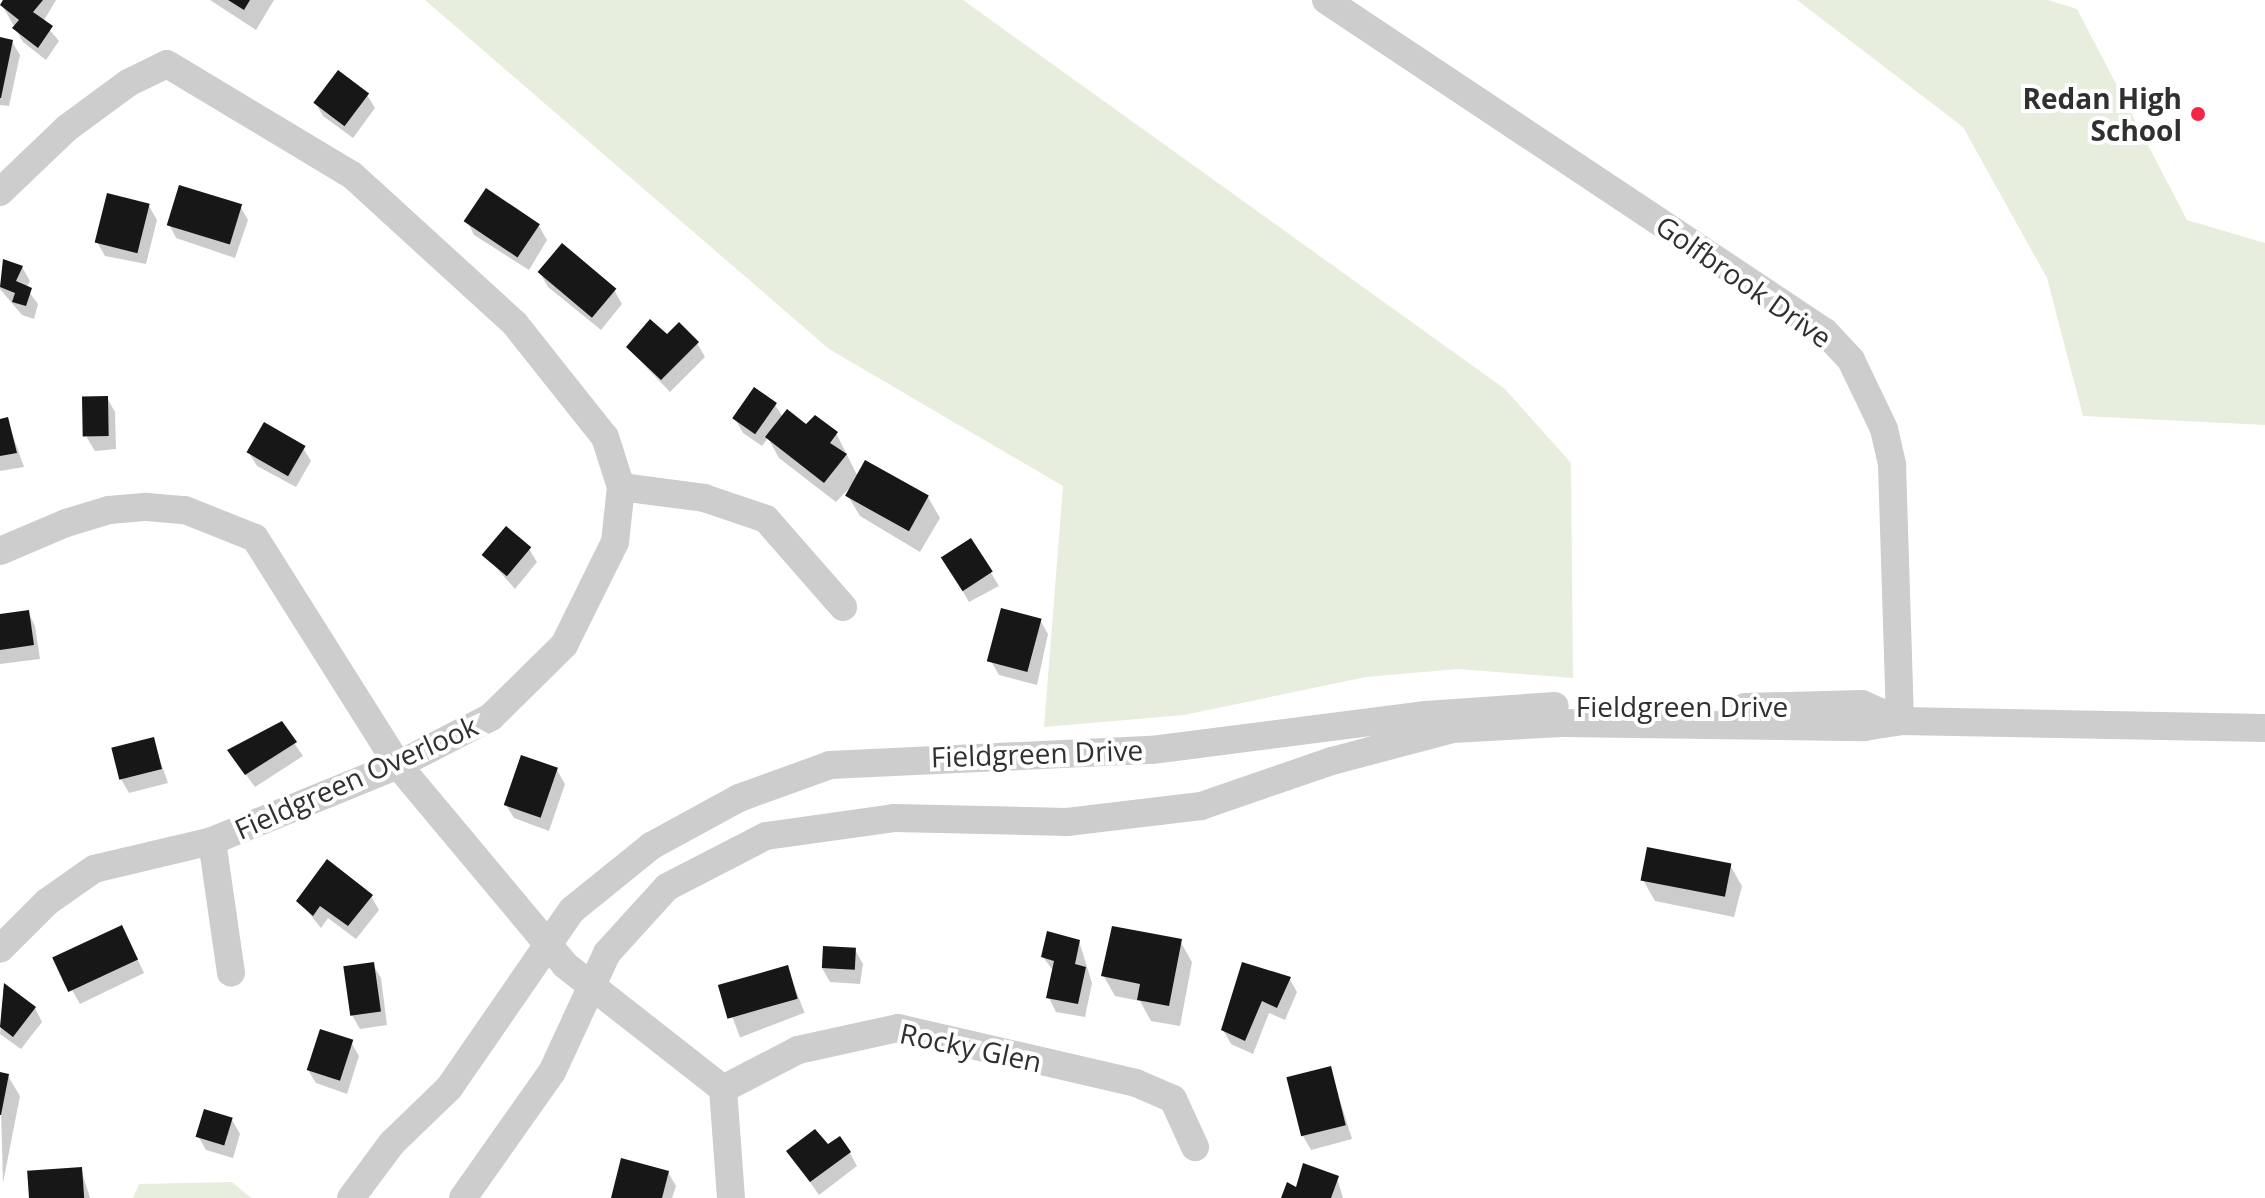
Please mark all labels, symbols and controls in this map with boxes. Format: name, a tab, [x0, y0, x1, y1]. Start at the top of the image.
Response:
place label: Redan High School	[2022, 81, 2182, 147]
marker: Redan High School	[2189, 105, 2207, 123]
street label: Golfbrook Drive	[1650, 208, 1838, 354]
street label: Fieldgreen Drive	[1576, 689, 1788, 723]
street label: Fieldgreen Overlook	[229, 708, 483, 846]
street label: Fieldgreen Drive	[930, 733, 1144, 773]
street label: Rocky Glen	[897, 1016, 1045, 1078]

